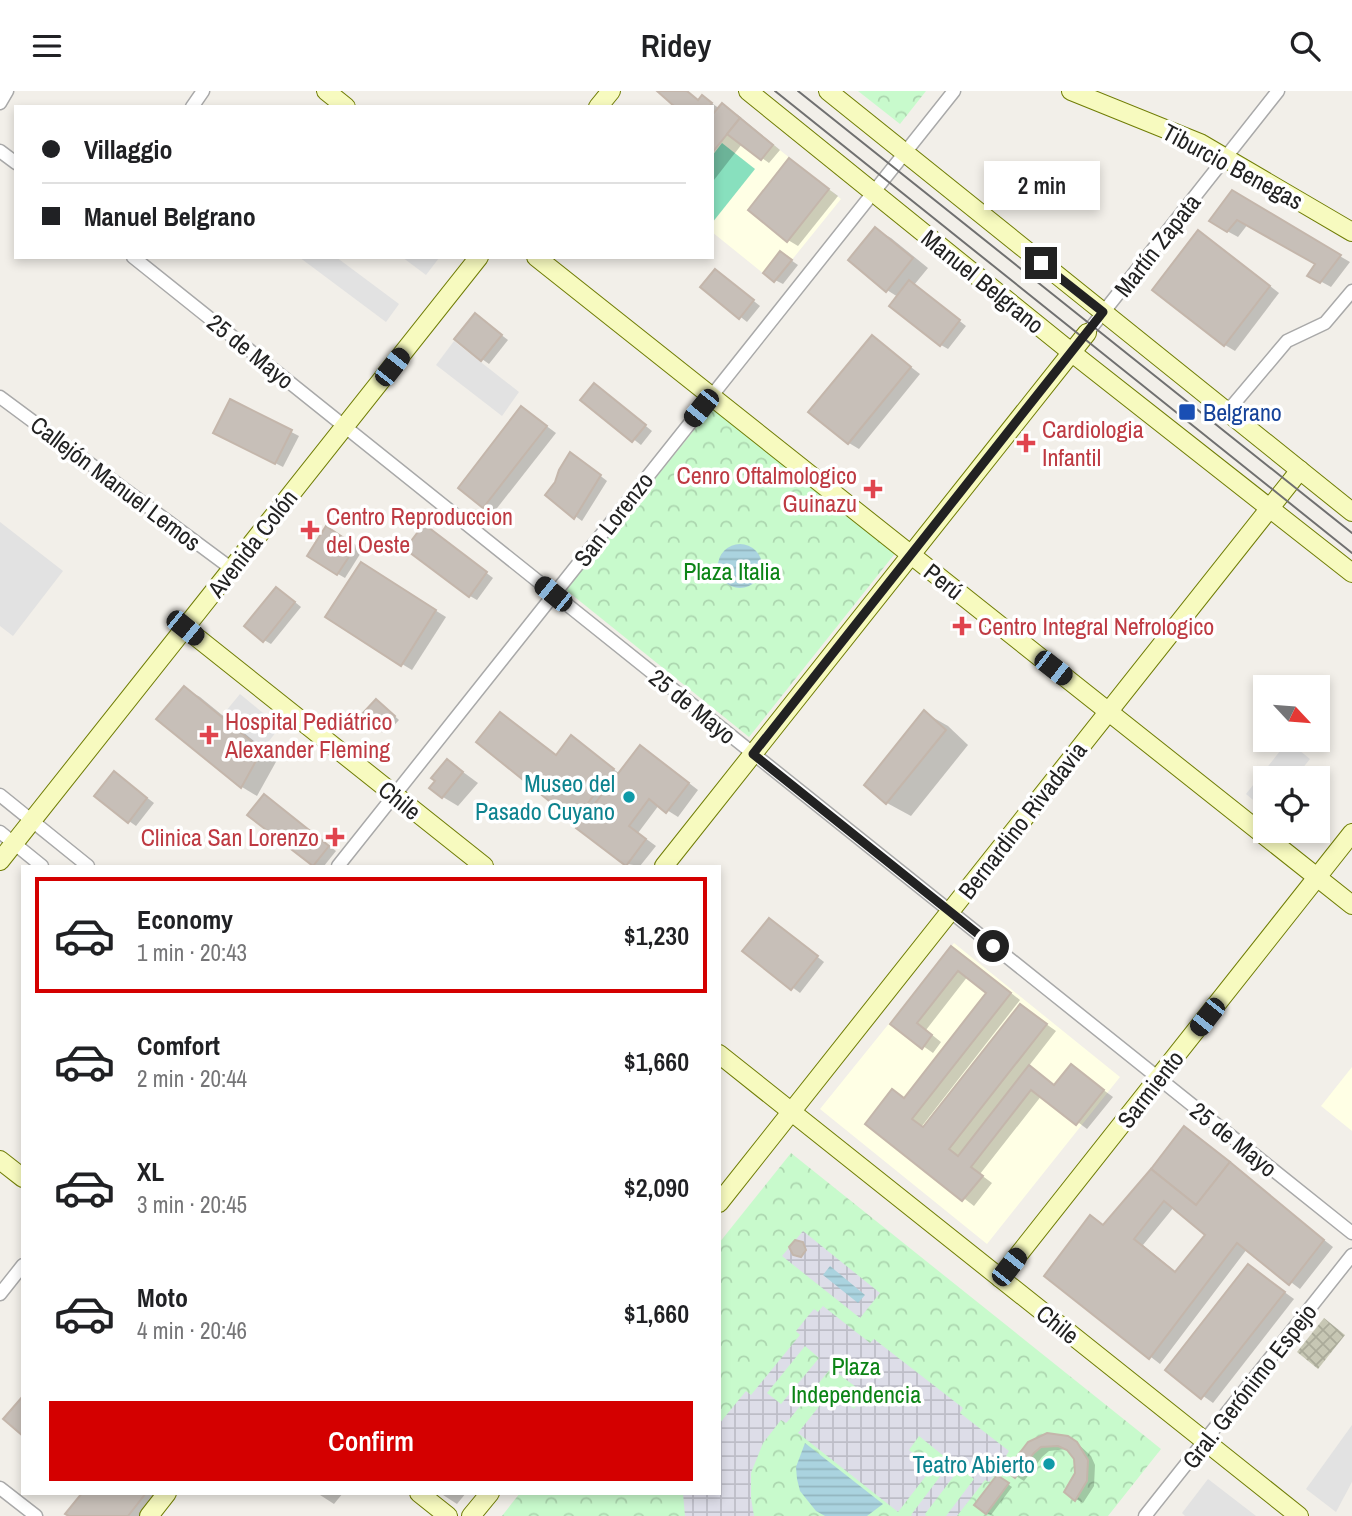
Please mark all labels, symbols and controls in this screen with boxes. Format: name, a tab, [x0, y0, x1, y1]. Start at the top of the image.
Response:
text: Ridey	[641, 24, 711, 67]
icon: menu	[28, 27, 66, 65]
icon: search	[1286, 27, 1324, 65]
street label: Tiburcio Benegas	[1157, 116, 1309, 216]
text: Villaggio	[84, 132, 173, 167]
callout: 2 min	[983, 162, 1099, 211]
text: 2 min	[1018, 170, 1066, 201]
street label: Martín Zapata	[1107, 187, 1207, 303]
text: Manuel Belgrano	[84, 199, 256, 234]
street label: Manuel Belgrano	[915, 222, 1051, 340]
route end	[1025, 247, 1057, 279]
street label: 25 de Mayo	[201, 306, 301, 396]
car	[371, 344, 414, 390]
car	[680, 385, 723, 431]
place label: Belgrano	[1203, 396, 1282, 428]
marker: Belgrano	[1177, 402, 1197, 422]
street label: Callejón Manuel Lemos	[24, 408, 208, 558]
place label: Cardiologia Infantil	[1042, 413, 1144, 473]
marker: Cardiologia Infantil	[1016, 433, 1036, 453]
place label: Cenro Oftalmologico Guinazu	[677, 459, 857, 519]
street label: San Lorenzo	[566, 465, 660, 573]
marker: Cenro Oftalmologico Guinazu	[863, 479, 883, 499]
street label: Avenida Colón	[199, 482, 304, 604]
place label: Centro Reproduccion del Oeste	[326, 500, 513, 560]
marker: Centro Reproduccion del Oeste	[300, 520, 320, 540]
park label: Plaza Italia	[683, 555, 781, 587]
street label: Perú	[918, 556, 970, 606]
car	[531, 573, 576, 615]
car	[163, 607, 208, 649]
place label: Centro Integral Nefrologico	[978, 610, 1214, 642]
marker: Centro Integral Nefrologico	[952, 616, 972, 636]
car	[1030, 647, 1077, 689]
street label: 25 de Mayo	[643, 661, 743, 751]
north arrow	[1253, 675, 1330, 753]
map controls	[1253, 675, 1330, 843]
place label: Hospital Pediátrico Alexander Fleming	[224, 705, 392, 765]
marker: Hospital Pediátrico Alexander Fleming	[199, 725, 219, 745]
street label: Bernardino Rivadavia	[950, 735, 1094, 905]
button: locate	[1253, 766, 1330, 843]
place label: Museo del Pasado Cuyano	[475, 767, 615, 827]
street label: Chile	[372, 773, 428, 827]
marker: Museo del Pasado Cuyano	[621, 789, 637, 805]
place label: Clinica San Lorenzo	[141, 821, 319, 853]
marker: Clinica San Lorenzo	[325, 827, 345, 847]
text: Economy	[137, 902, 233, 937]
icon: car	[53, 904, 116, 967]
text: $1,230	[624, 918, 689, 953]
route start	[977, 930, 1009, 962]
text: 1 min · 20:43	[137, 937, 247, 968]
car	[1186, 994, 1229, 1040]
text: Comfort	[137, 1028, 220, 1063]
icon: car	[53, 1030, 116, 1093]
street label: Sarmiento	[1109, 1043, 1191, 1135]
text: $1,660	[624, 1044, 689, 1079]
text: 2 min · 20:44	[137, 1063, 247, 1094]
street label: 25 de Mayo	[1184, 1094, 1284, 1184]
text: XL	[137, 1154, 164, 1189]
icon: car	[53, 1156, 116, 1219]
text: $2,090	[624, 1170, 689, 1205]
text: 3 min · 20:45	[137, 1189, 247, 1220]
car	[988, 1244, 1031, 1290]
text: Moto	[137, 1280, 188, 1315]
icon: car	[53, 1282, 116, 1345]
text: $1,660	[624, 1296, 689, 1331]
street label: Chile	[1030, 1297, 1086, 1351]
street label: Gral. Gerónimo Espejo	[1174, 1297, 1324, 1475]
text: 4 min · 20:46	[137, 1315, 247, 1346]
park label: Plaza Independencia	[791, 1350, 921, 1410]
button: Confirm	[49, 1401, 693, 1481]
place label: Teatro Abierto	[912, 1448, 1035, 1480]
marker: Teatro Abierto	[1041, 1456, 1057, 1472]

